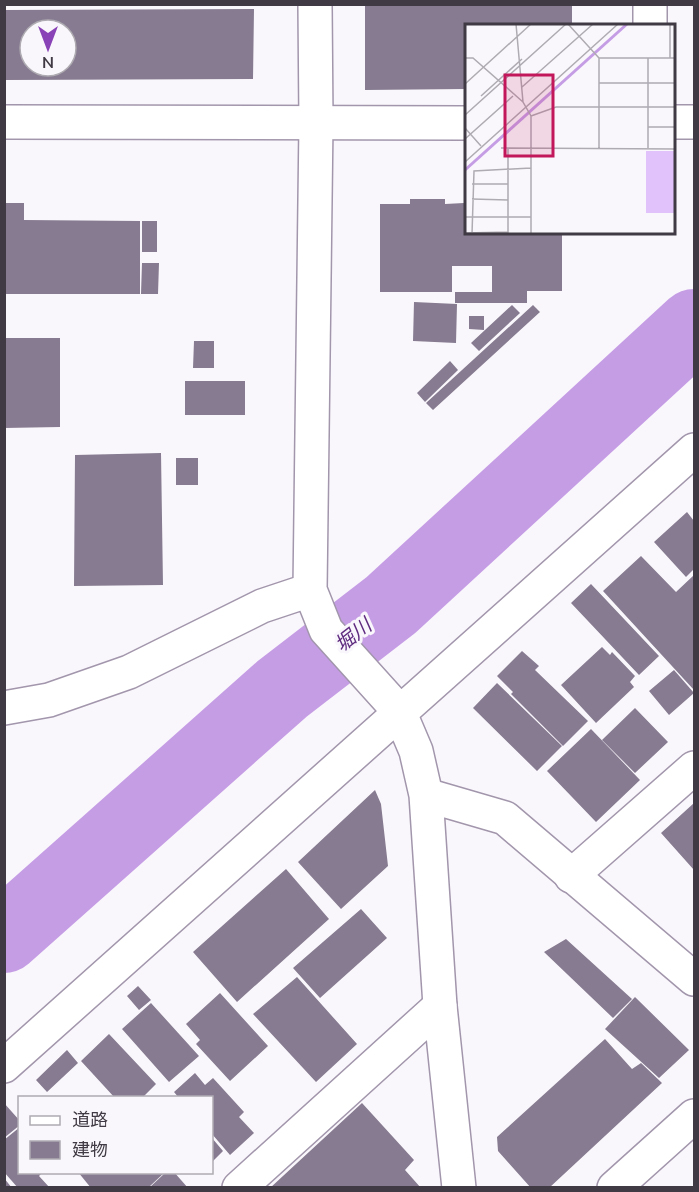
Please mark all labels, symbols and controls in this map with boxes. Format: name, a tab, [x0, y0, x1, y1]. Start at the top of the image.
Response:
north arrow	[18, 18, 78, 78]
inset map	[465, 24, 675, 234]
text: N	[42, 51, 54, 73]
water label: 堀川	[329, 611, 379, 658]
legend	[18, 1096, 213, 1174]
text: 道路	[72, 1108, 108, 1132]
text: 建物	[72, 1138, 108, 1162]

